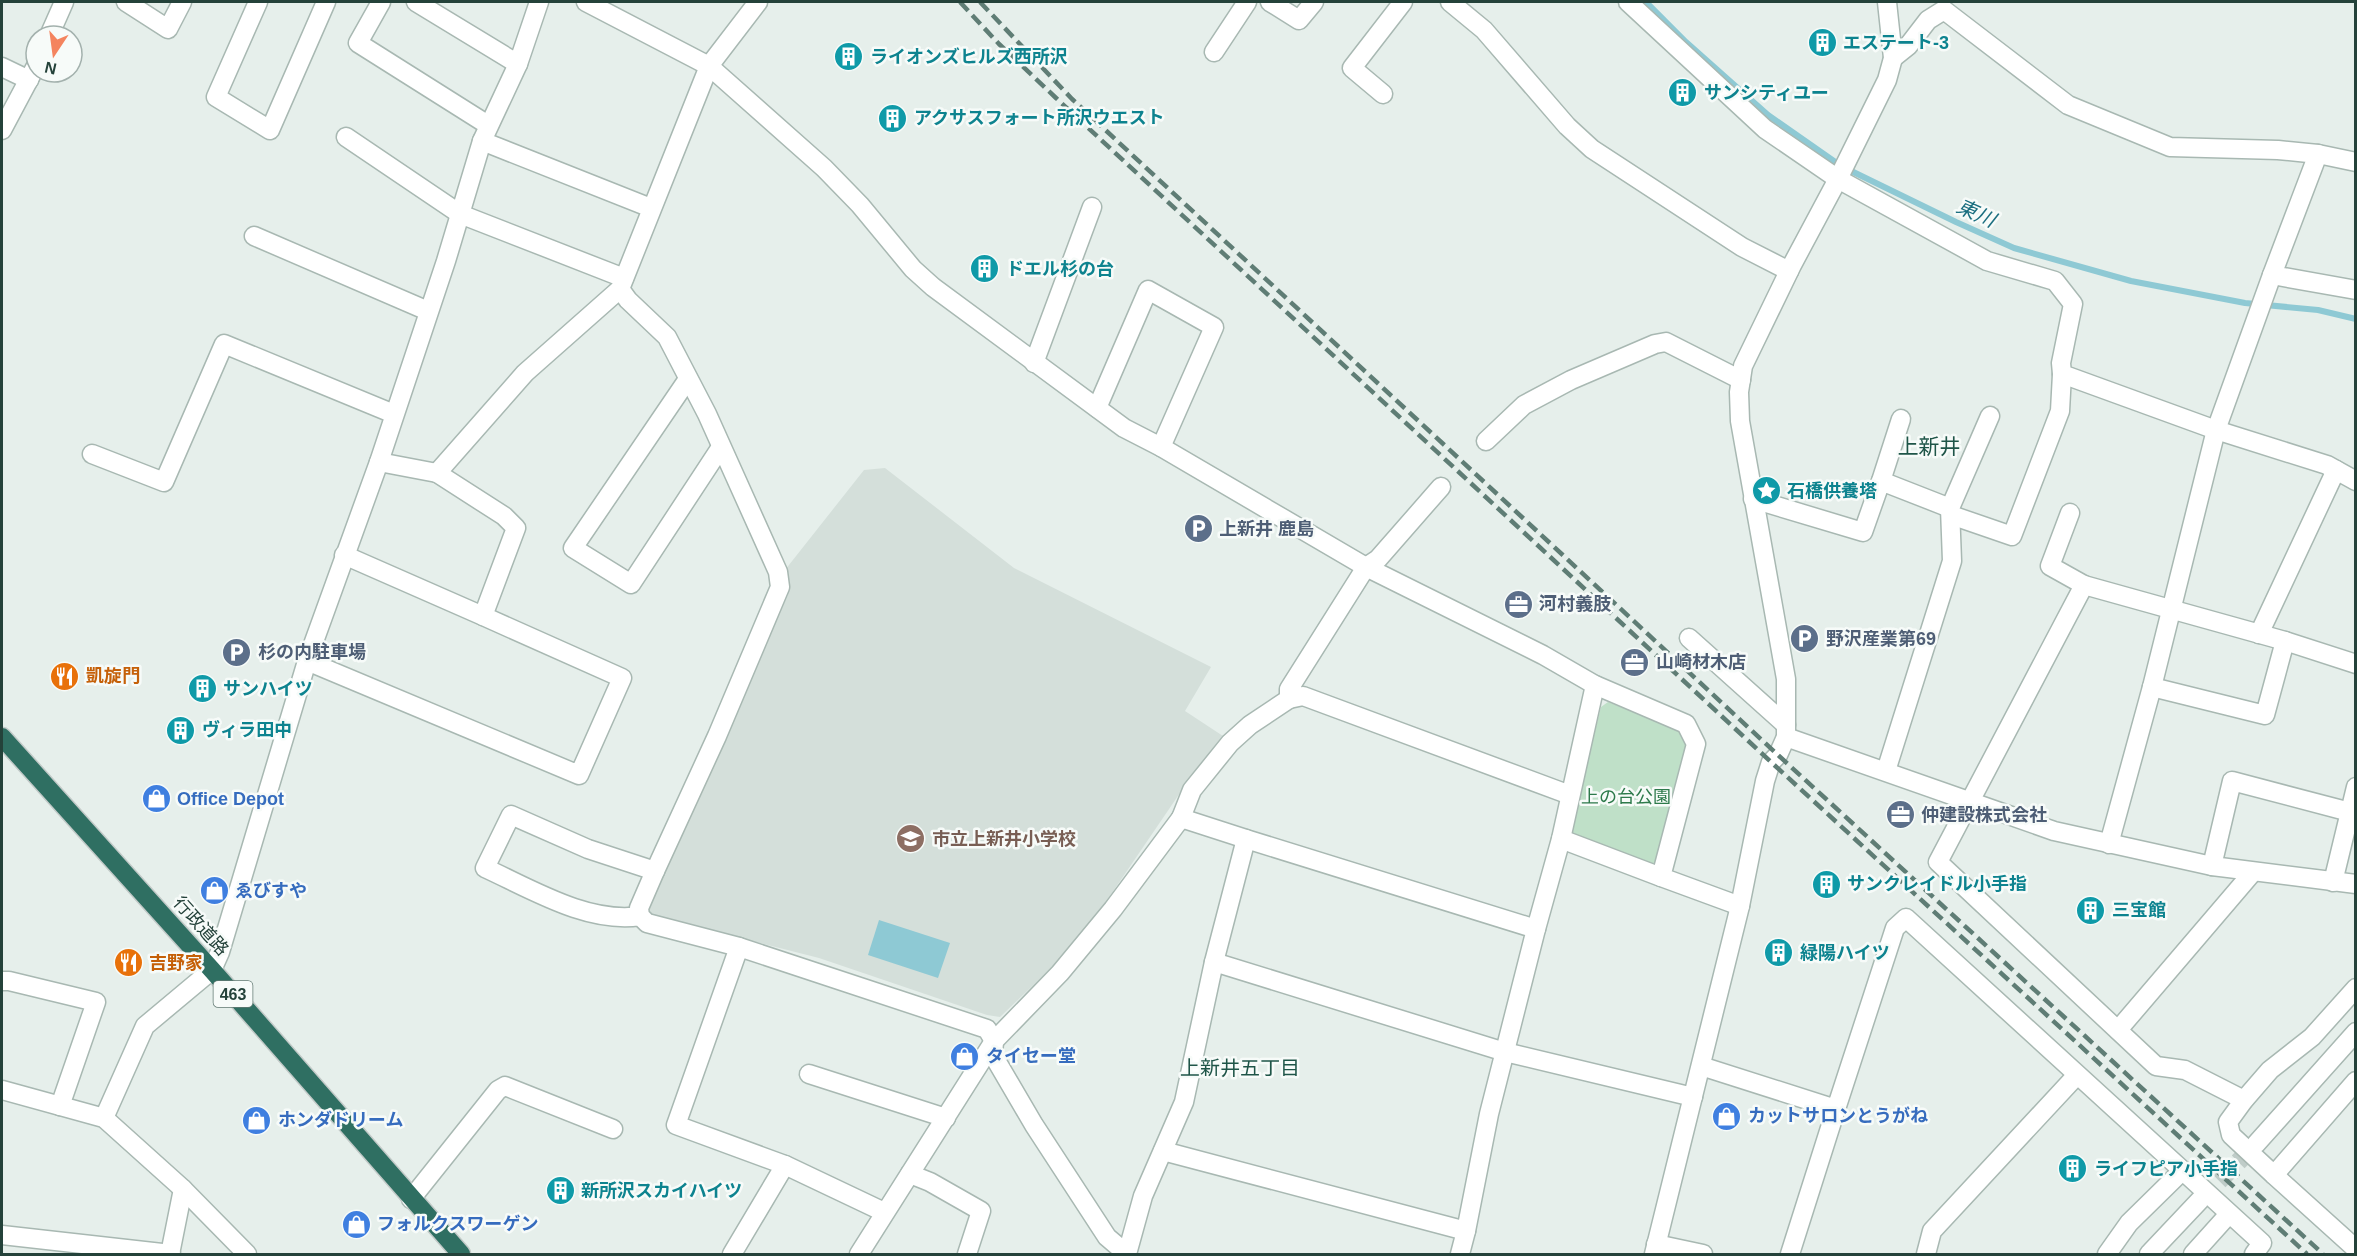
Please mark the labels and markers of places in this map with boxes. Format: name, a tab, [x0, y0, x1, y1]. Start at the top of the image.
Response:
building icon: エステート-3	[1806, 27, 1838, 59]
place label: エステート-3	[1843, 33, 1949, 53]
building icon: ライオンズヒルズ西所沢	[833, 41, 865, 73]
place label: ライオンズヒルズ西所沢	[870, 47, 1068, 67]
building icon: サンシティユー	[1667, 77, 1699, 109]
place label: サンシティユー	[1704, 83, 1829, 103]
building icon: アクサスフォート所沢ウエスト	[877, 102, 909, 134]
place label: アクサスフォート所沢ウエスト	[914, 108, 1165, 128]
building icon: ドエル杉の台	[969, 253, 1001, 285]
place label: ドエル杉の台	[1006, 259, 1114, 279]
place icon: 石橋供養塔	[1750, 475, 1782, 507]
place label: 石橋供養塔	[1787, 481, 1877, 501]
parking icon: 上新井 鹿島	[1182, 513, 1214, 545]
place label: 上新井 鹿島	[1219, 519, 1314, 539]
office icon: 河村義肢	[1502, 588, 1534, 620]
place label: 河村義肢	[1539, 594, 1612, 614]
parking icon: 野沢産業第69	[1789, 623, 1821, 655]
place label: 野沢産業第69	[1826, 629, 1936, 649]
parking icon: 杉の内駐車場	[221, 636, 253, 668]
place label: 杉の内駐車場	[258, 642, 366, 662]
office icon: 山崎材木店	[1619, 646, 1651, 678]
place label: 山崎材木店	[1656, 652, 1746, 672]
restaurant icon: 凱旋門	[49, 660, 81, 692]
place label: 凱旋門	[86, 666, 140, 686]
building icon: サンハイツ	[186, 673, 218, 705]
place label: サンハイツ	[223, 679, 313, 699]
building icon: ヴィラ田中	[165, 714, 197, 746]
place label: ヴィラ田中	[202, 719, 292, 740]
shop icon: Office Depot	[140, 783, 172, 815]
place label: Office Depot	[177, 789, 284, 809]
office icon: 仲建設株式会社	[1884, 799, 1916, 831]
place label: 仲建設株式会社	[1921, 805, 2047, 825]
school or university icon: 市立上新井小学校	[895, 823, 927, 855]
place label: 市立上新井小学校	[932, 829, 1076, 849]
building icon: サンクレイドル小手指	[1810, 868, 1842, 900]
place label: サンクレイドル小手指	[1847, 874, 2027, 894]
shop icon: ゑびすや	[198, 875, 230, 907]
place label: ゑびすや	[235, 881, 307, 901]
building icon: 三宝館	[2075, 894, 2107, 926]
place label: 三宝館	[2112, 900, 2166, 920]
building icon: 緑陽ハイツ	[1763, 937, 1795, 969]
place label: 緑陽ハイツ	[1800, 943, 1890, 963]
restaurant icon: 吉野家	[112, 947, 144, 979]
place label: 吉野家	[149, 953, 203, 973]
shop icon: タイセー堂	[949, 1040, 981, 1072]
place label: タイセー堂	[986, 1046, 1076, 1066]
shop icon: カットサロンとうがね	[1711, 1100, 1743, 1132]
shop icon: ホンダドリーム	[241, 1104, 273, 1136]
place label: カットサロンとうがね	[1748, 1106, 1928, 1126]
place label: ホンダドリーム	[278, 1110, 403, 1130]
building icon: ライフピア小手指	[2057, 1153, 2089, 1185]
place label: ライフピア小手指	[2094, 1159, 2238, 1179]
building icon: 新所沢スカイハイツ	[544, 1175, 576, 1207]
place label: 新所沢スカイハイツ	[581, 1181, 742, 1201]
shop icon: フォルクスワーゲン	[340, 1208, 372, 1240]
place label: フォルクスワーゲン	[377, 1214, 538, 1234]

